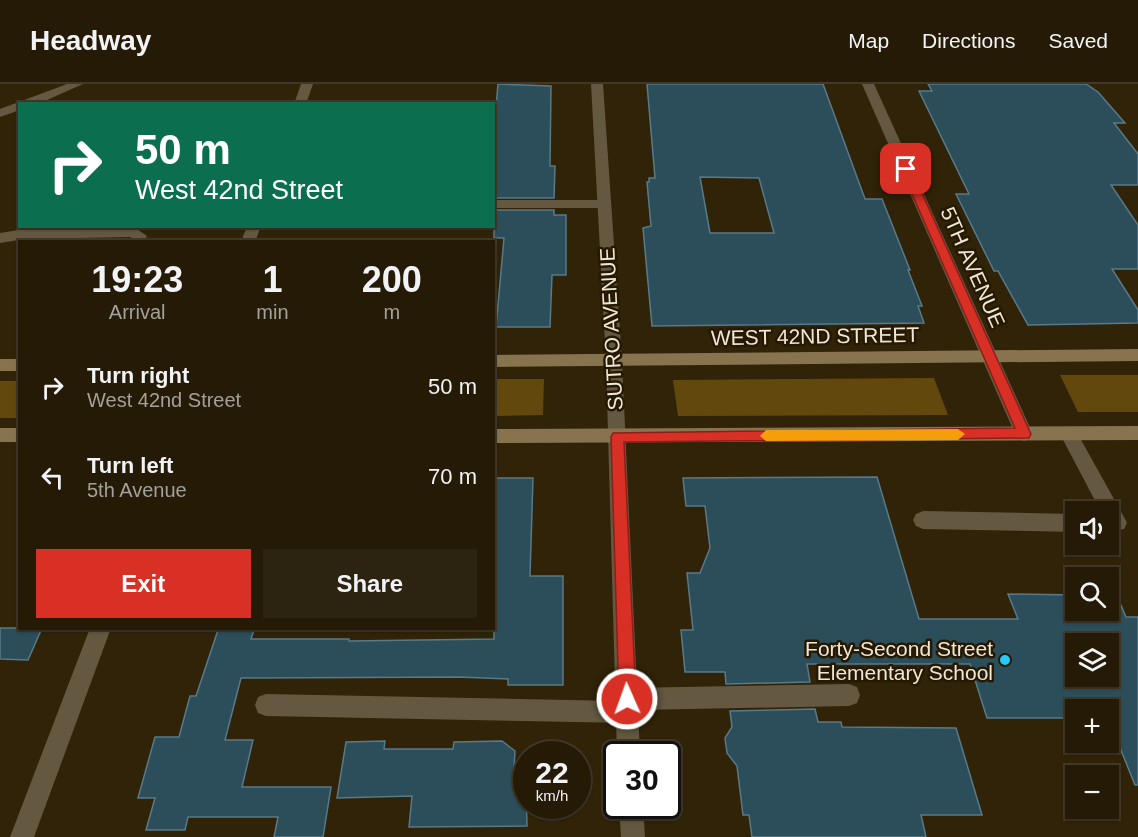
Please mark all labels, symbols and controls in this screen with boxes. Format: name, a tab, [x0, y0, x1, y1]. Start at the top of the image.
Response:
text: Headway	[30, 25, 151, 56]
text: Map	[848, 29, 889, 52]
text: Directions	[922, 29, 1015, 52]
text: Saved	[1048, 29, 1108, 52]
icon: right	[36, 126, 114, 204]
text: 50 m	[135, 126, 231, 173]
pin	[880, 143, 931, 194]
icon: arrive	[889, 152, 922, 185]
text: West 42nd Street	[135, 175, 343, 205]
street label: 5TH AVENUE	[936, 203, 1010, 331]
street label: SUTRO AVENUE	[595, 247, 627, 411]
text: 19:23	[91, 259, 183, 300]
text: 1	[262, 259, 282, 300]
text: 200	[362, 259, 422, 300]
text: Arrival	[109, 301, 166, 323]
text: min	[256, 301, 289, 323]
text: m	[383, 301, 400, 323]
street label: WEST 42ND STREET	[711, 323, 920, 349]
text: Turn right	[87, 363, 189, 388]
icon: right	[36, 371, 69, 404]
text: 50 m	[428, 374, 477, 399]
text: West 42nd Street	[87, 389, 241, 411]
text: Turn left	[87, 453, 173, 478]
icon: left	[36, 461, 69, 494]
text: 70 m	[428, 464, 477, 489]
text: 5th Avenue	[87, 479, 187, 501]
map controls	[1065, 501, 1119, 819]
button: sound	[1065, 501, 1119, 555]
button: Exit	[36, 549, 251, 618]
button: Share	[263, 549, 477, 618]
button: search	[1065, 567, 1119, 621]
button: layers	[1065, 633, 1119, 687]
place label: Forty-Second Street Elementary School	[805, 637, 993, 684]
marker: Forty-Second Street Elementary School	[998, 653, 1012, 667]
position arrow	[595, 667, 659, 731]
button: +	[1065, 699, 1119, 753]
speed limit sign: 30	[603, 741, 681, 819]
text: 22	[535, 756, 569, 789]
button: −	[1065, 765, 1119, 819]
text: km/h	[536, 787, 568, 804]

